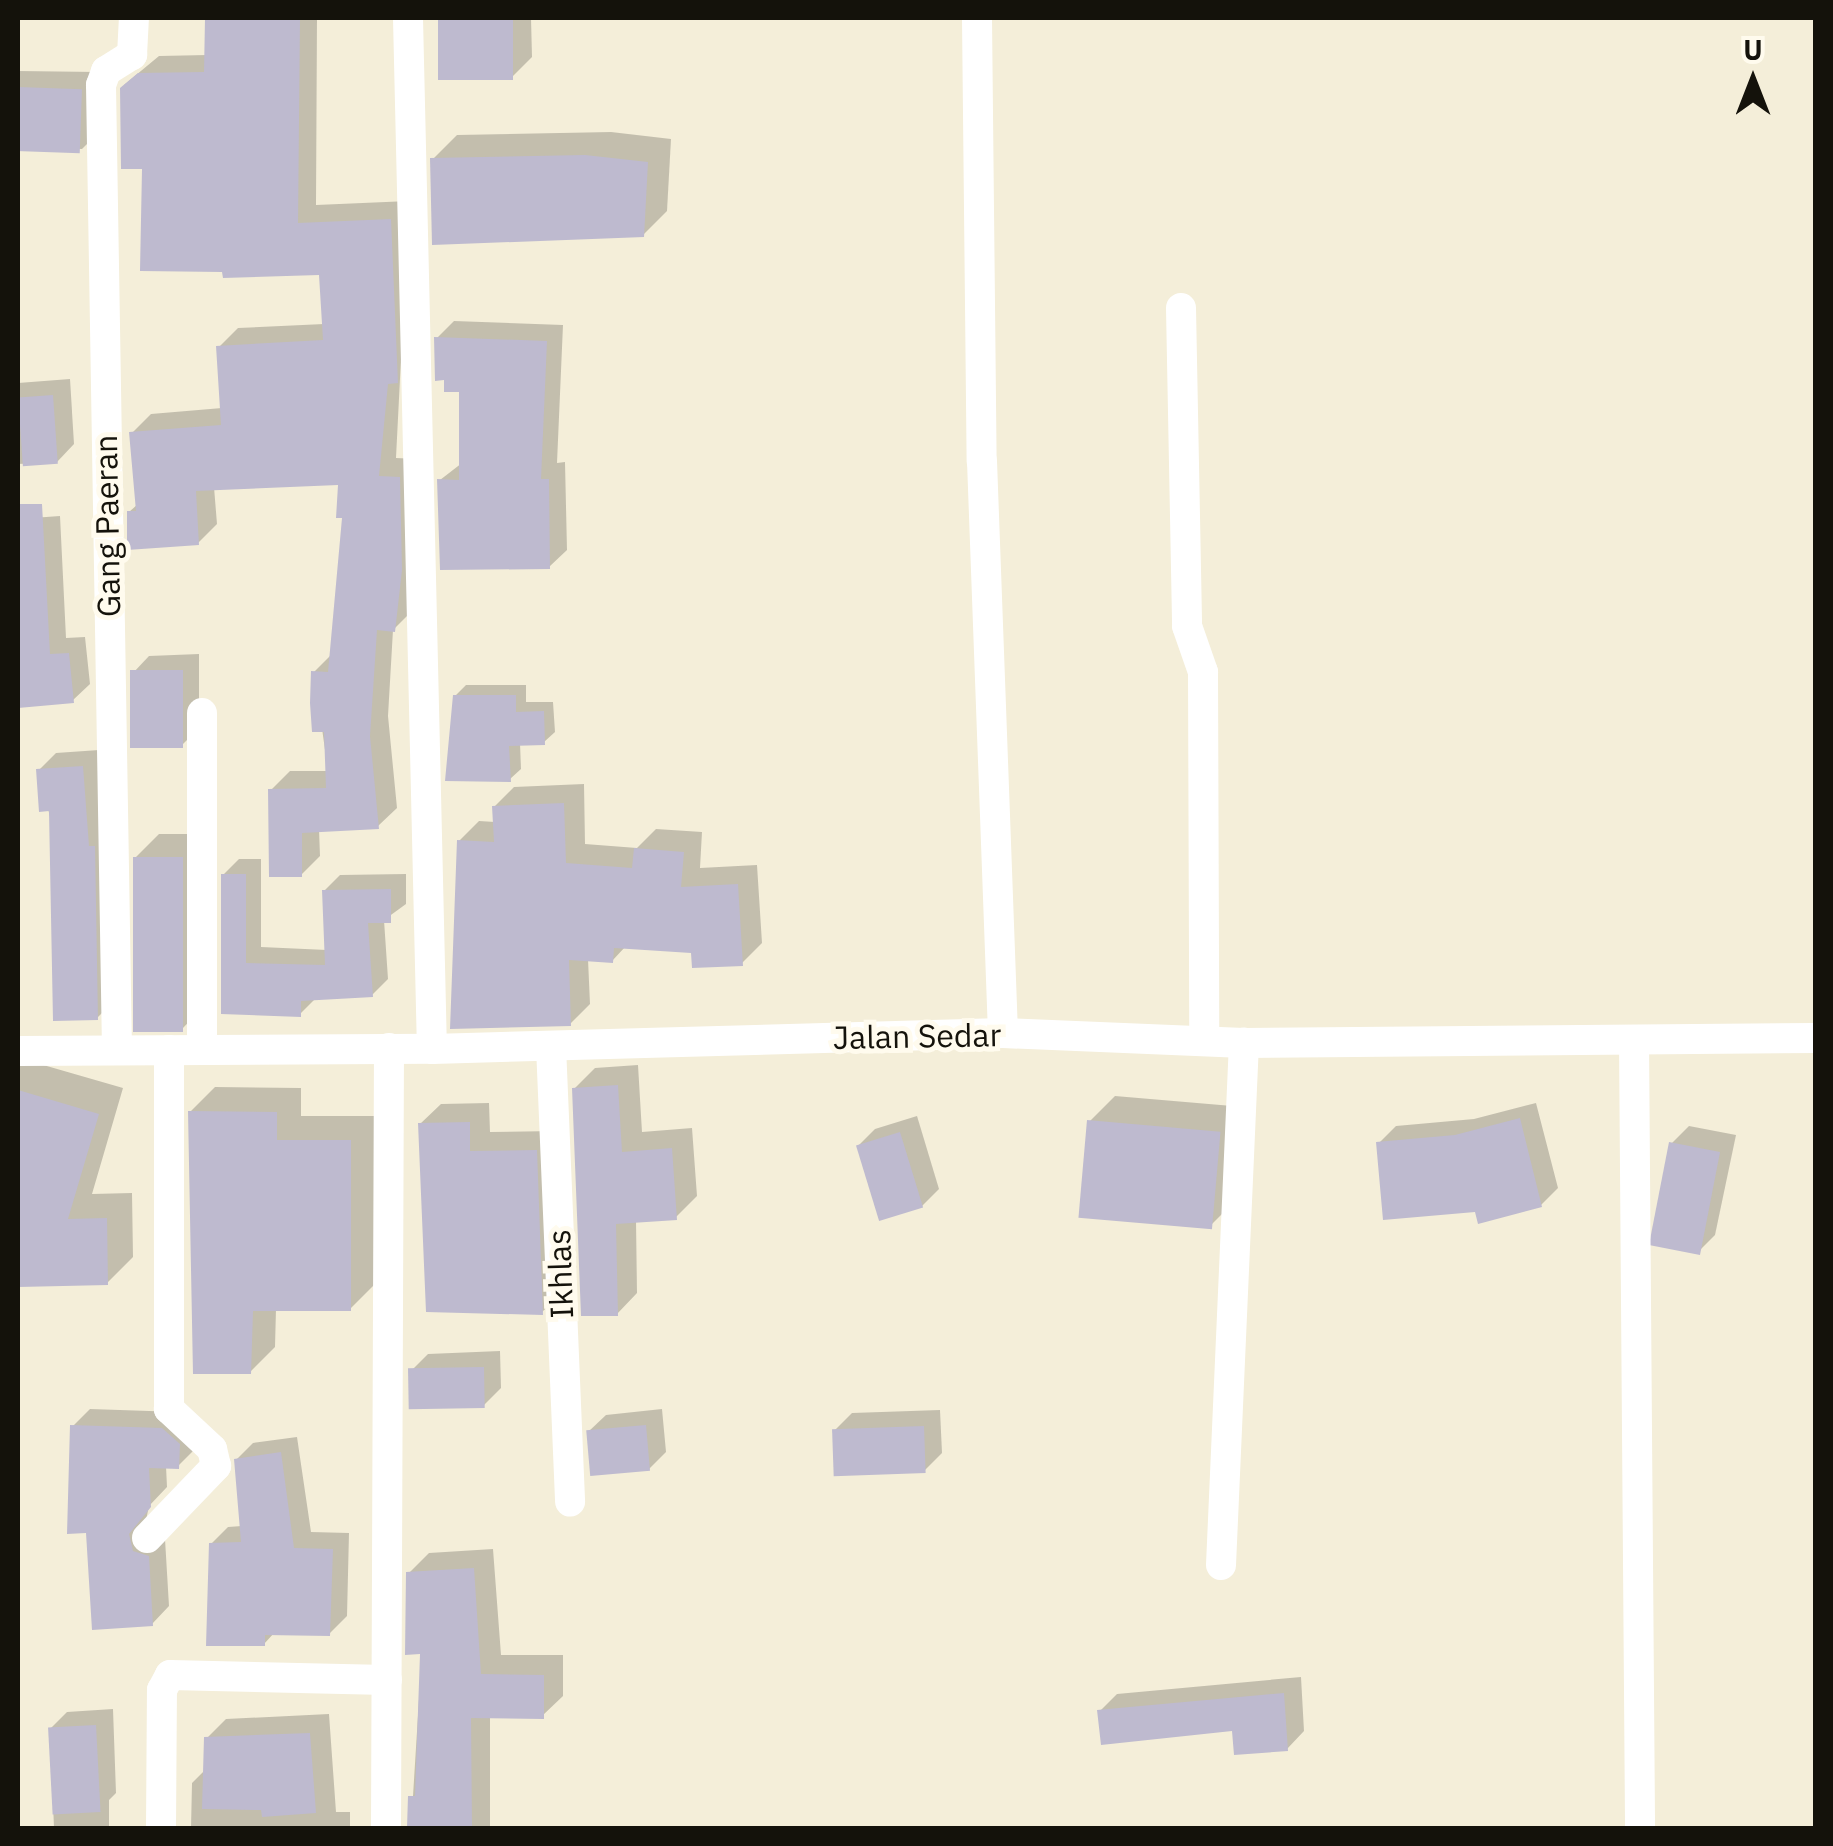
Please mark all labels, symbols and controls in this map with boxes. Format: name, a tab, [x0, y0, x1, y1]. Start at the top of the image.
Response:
north arrow	[1703, 30, 1803, 130]
text: U	[1743, 31, 1763, 68]
street label: Gang Paeran	[86, 434, 128, 618]
street label: Jalan Sedar	[832, 1015, 1002, 1057]
street label: Ikhlas	[539, 1229, 581, 1319]

